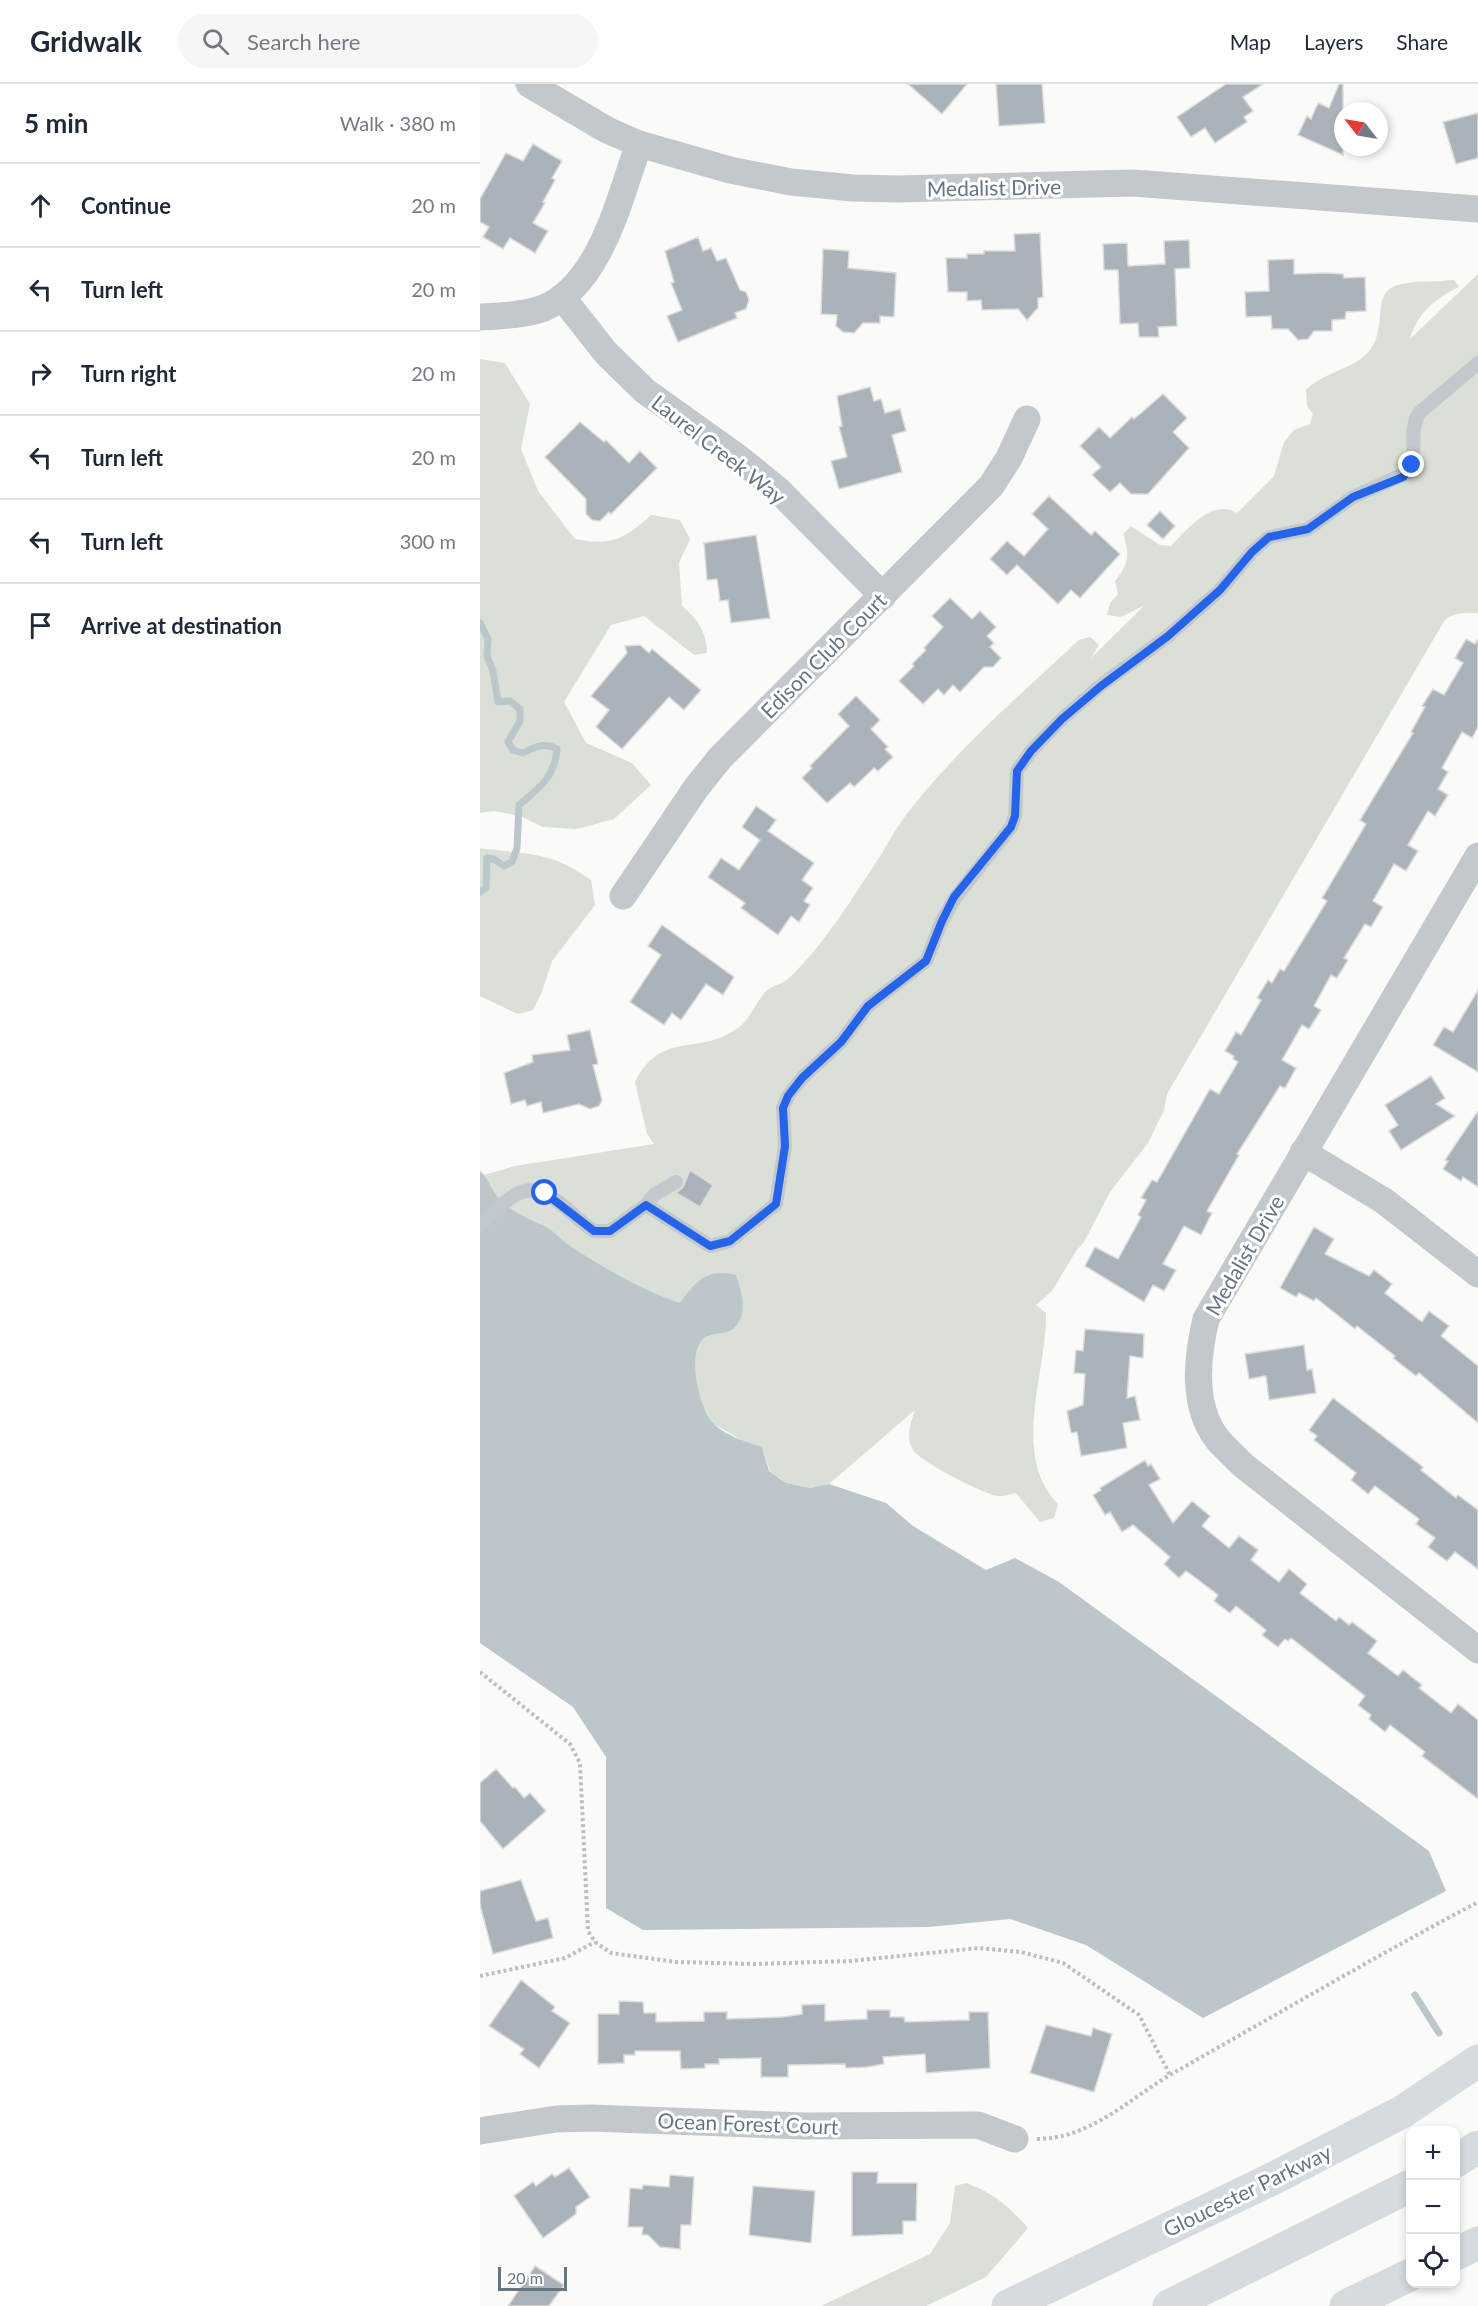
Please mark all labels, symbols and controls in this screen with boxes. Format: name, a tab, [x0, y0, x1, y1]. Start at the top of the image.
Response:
search box	[178, 14, 598, 68]
text: Gridwalk	[30, 24, 142, 58]
icon: search	[199, 25, 232, 58]
text: Search here	[247, 28, 360, 55]
text: Map	[1230, 29, 1271, 54]
text: Layers	[1304, 29, 1363, 54]
text: Share	[1396, 29, 1448, 54]
north arrow	[1334, 102, 1388, 156]
text: 5 min	[24, 107, 88, 139]
text: Walk · 380 m	[340, 111, 456, 135]
street label: Medalist Drive	[927, 173, 1061, 201]
icon: ahead	[24, 189, 57, 222]
text: Continue	[81, 192, 171, 219]
text: 20 m	[411, 193, 456, 217]
icon: left	[24, 273, 57, 306]
text: Turn left	[81, 276, 163, 303]
text: 20 m	[411, 277, 456, 301]
icon: right	[24, 357, 57, 390]
text: Turn right	[81, 360, 176, 387]
text: 20 m	[411, 361, 456, 385]
street label: Laurel Creek Way	[647, 389, 791, 509]
icon: left	[24, 441, 57, 474]
text: Turn left	[81, 444, 163, 471]
text: 20 m	[411, 445, 456, 469]
route end	[1398, 451, 1424, 477]
icon: left	[24, 525, 57, 558]
text: Turn left	[81, 528, 163, 555]
text: 300 m	[400, 529, 456, 553]
street label: Edison Club Court	[755, 587, 891, 723]
icon: arrive	[24, 609, 57, 642]
text: Arrive at destination	[81, 612, 282, 639]
route start	[531, 1179, 557, 1205]
street label: Medalist Drive	[1200, 1191, 1288, 1319]
street label: Ocean Forest Court	[657, 2107, 839, 2139]
map controls	[1406, 2126, 1460, 2288]
button: +	[1406, 2126, 1460, 2180]
street label: Gloucester Parkway	[1159, 2138, 1335, 2241]
button: −	[1406, 2180, 1460, 2234]
button: locate	[1406, 2234, 1460, 2288]
scale bar	[498, 2264, 567, 2292]
text: 20 m	[507, 2268, 543, 2287]

